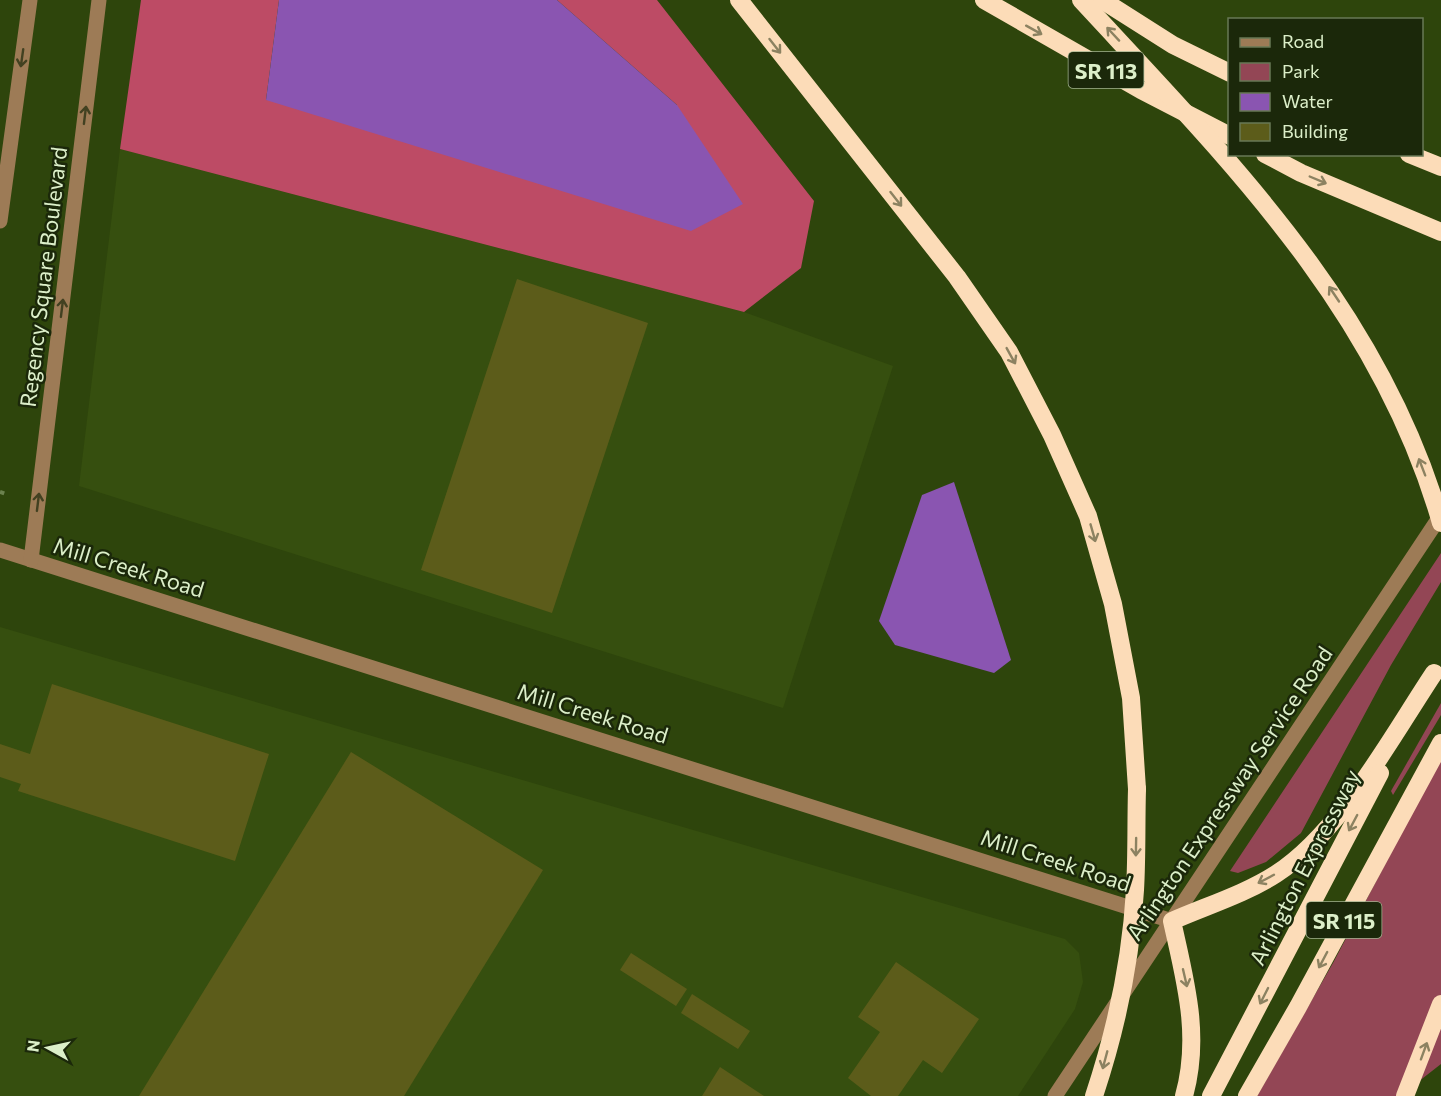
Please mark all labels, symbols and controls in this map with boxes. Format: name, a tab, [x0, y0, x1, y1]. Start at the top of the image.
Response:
legend	[1228, 18, 1423, 156]
one-way arrow	[1025, 25, 1042, 37]
one-way arrow	[1105, 26, 1120, 41]
text: Road	[1282, 30, 1324, 52]
one-way arrow	[769, 38, 782, 54]
one-way arrow	[16, 48, 27, 67]
road number: SR 113	[1068, 52, 1144, 88]
text: Park	[1282, 60, 1320, 82]
text: Water	[1282, 90, 1333, 112]
one-way arrow	[80, 105, 91, 125]
text: Building	[1282, 120, 1348, 142]
street label: Regency Square Boulevard	[14, 145, 72, 409]
one-way arrow	[1308, 175, 1327, 186]
one-way arrow	[889, 191, 902, 207]
one-way arrow	[1328, 287, 1340, 303]
one-way arrow	[56, 299, 67, 319]
one-way arrow	[1006, 347, 1017, 365]
one-way arrow	[1416, 459, 1427, 477]
one-way arrow	[33, 493, 44, 512]
one-way arrow	[1088, 523, 1099, 542]
street label: Mill Creek Road	[50, 531, 208, 603]
street label: Arlington Expressway Service Road	[1121, 641, 1337, 945]
street label: Mill Creek Road	[514, 677, 672, 749]
street label: Arlington Expressway	[1243, 765, 1365, 969]
one-way arrow	[1347, 814, 1359, 831]
street label: Mill Creek Road	[977, 823, 1135, 897]
one-way arrow	[1130, 837, 1142, 857]
one-way arrow	[1258, 873, 1275, 885]
road number: SR 115	[1306, 902, 1382, 938]
one-way arrow	[1317, 951, 1328, 969]
one-way arrow	[1179, 968, 1191, 987]
one-way arrow	[1258, 987, 1269, 1005]
north arrow	[18, 1018, 78, 1078]
text: N	[22, 1039, 43, 1053]
one-way arrow	[1420, 1042, 1431, 1060]
one-way arrow	[1098, 1051, 1110, 1070]

